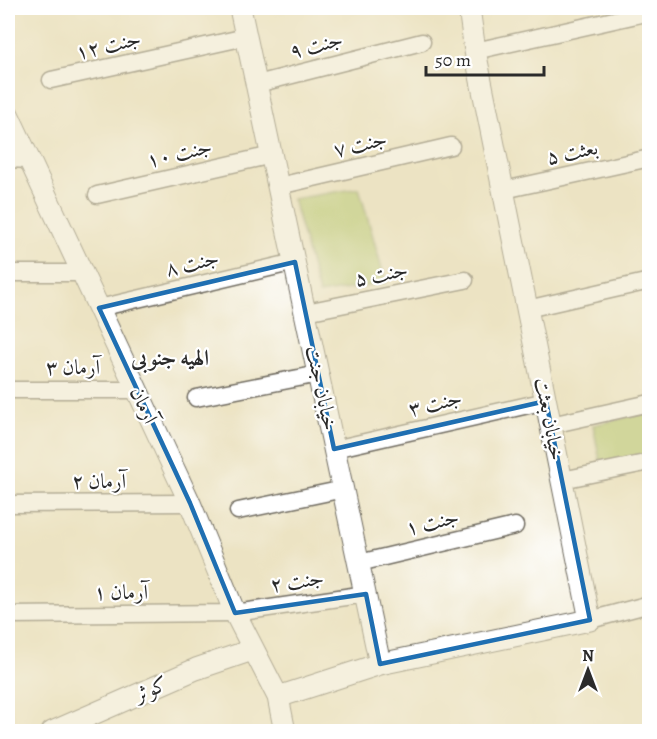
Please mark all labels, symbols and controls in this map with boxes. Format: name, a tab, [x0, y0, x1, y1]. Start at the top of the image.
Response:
street label: جنت ۱۲	[73, 24, 143, 66]
street label: جنت ۹	[286, 25, 346, 65]
scale bar	[426, 39, 544, 77]
text: 50 m	[435, 48, 471, 72]
street label: جنت ۷	[331, 124, 389, 164]
street label: جنت ۱۰	[144, 132, 214, 174]
street label: بعثت ۵	[544, 133, 600, 171]
street label: جنت ۸	[163, 243, 221, 283]
street label: جنت ۵	[352, 255, 410, 293]
district label: الهیه جنوبی	[130, 343, 209, 374]
street label: خیابان جنت	[299, 343, 345, 433]
street label: آرمان ۳	[46, 353, 103, 381]
street label: خیابان بعثت	[528, 375, 572, 463]
street label: آرمان	[123, 382, 166, 430]
street label: جنت ۳	[406, 383, 464, 423]
street label: آرمان ۲	[72, 467, 129, 495]
street label: جنت ۱	[403, 502, 461, 542]
street label: جنت ۲	[268, 563, 326, 599]
street label: آرمان ۱	[94, 578, 151, 606]
north arrow	[558, 640, 618, 700]
text: N	[582, 645, 594, 667]
street label: کوثر	[128, 670, 172, 709]

